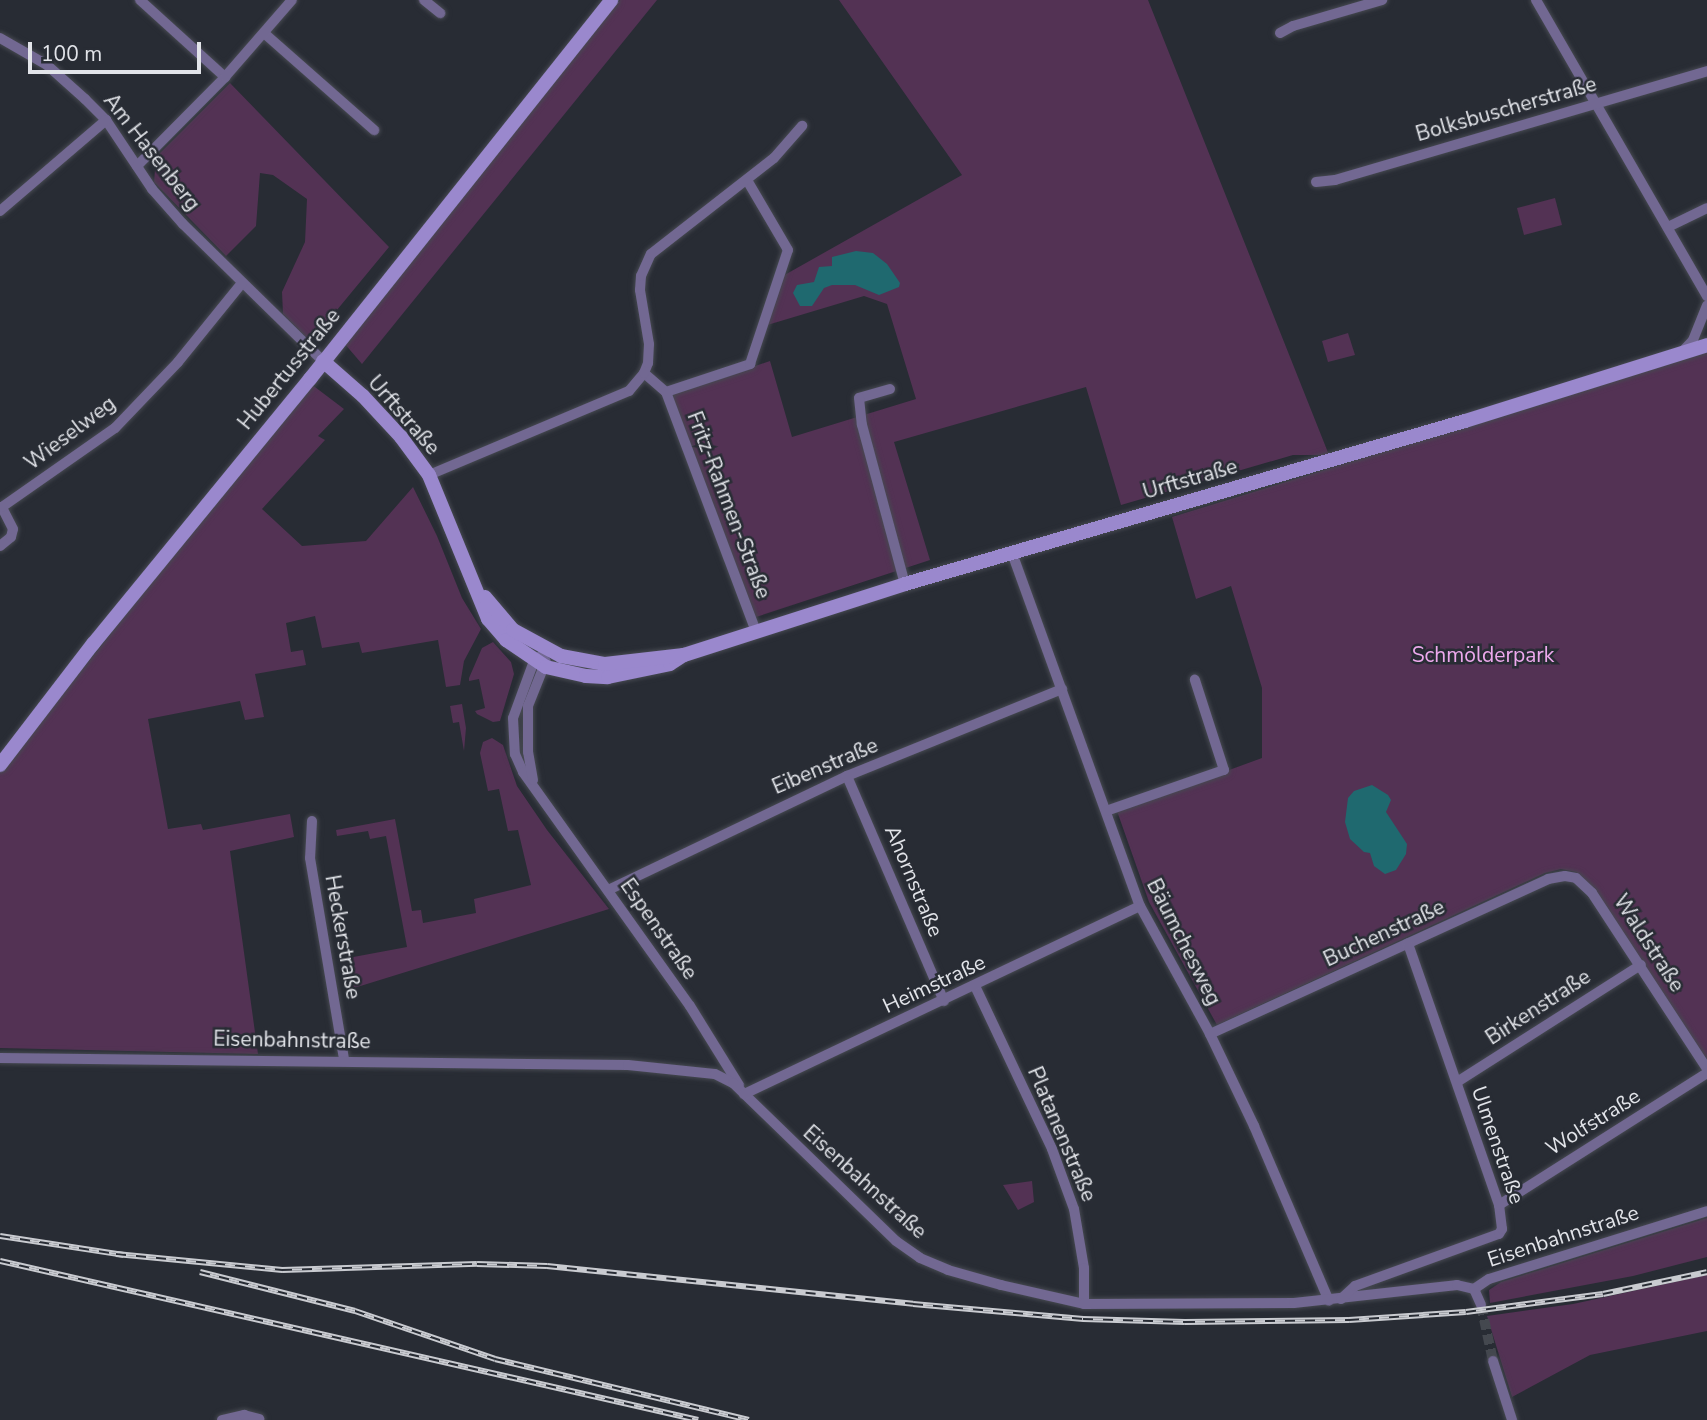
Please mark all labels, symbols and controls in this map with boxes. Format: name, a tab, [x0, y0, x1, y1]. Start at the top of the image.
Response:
scale bar	[32, 28, 205, 72]
text: 100 m	[41, 40, 102, 68]
street label: Bolksbuscherstraße	[1413, 71, 1599, 147]
street label: Am Hasenberg	[98, 88, 206, 216]
street label: Hubertusstraße	[232, 303, 346, 435]
street label: Urftstraße	[363, 370, 445, 460]
street label: Wieselweg	[20, 391, 120, 475]
street label: Fritz-Rahmen-Straße	[682, 408, 776, 602]
street label: Urftstraße	[1140, 453, 1240, 505]
park label: Schmölderpark	[1412, 642, 1554, 668]
street label: Eibenstraße	[768, 732, 882, 800]
street label: Ahornstraße	[879, 822, 949, 940]
street label: Heckerstraße	[320, 873, 366, 1001]
street label: Espenstraße	[615, 874, 703, 984]
street label: Bäumchesweg	[1141, 874, 1227, 1010]
street label: Waldstraße	[1608, 889, 1690, 997]
street label: Buchenstraße	[1319, 894, 1449, 972]
street label: Heimstraße	[879, 949, 989, 1019]
street label: Birkenstraße	[1481, 964, 1595, 1050]
street label: Eisenbahnstraße	[213, 1026, 371, 1054]
street label: Platanenstraße	[1022, 1063, 1102, 1205]
street label: Ulmenstraße	[1466, 1083, 1530, 1207]
street label: Wolfstraße	[1541, 1083, 1645, 1161]
street label: Eisenbahnstraße	[798, 1120, 932, 1244]
street label: Eisenbahnstraße	[1484, 1200, 1642, 1272]

